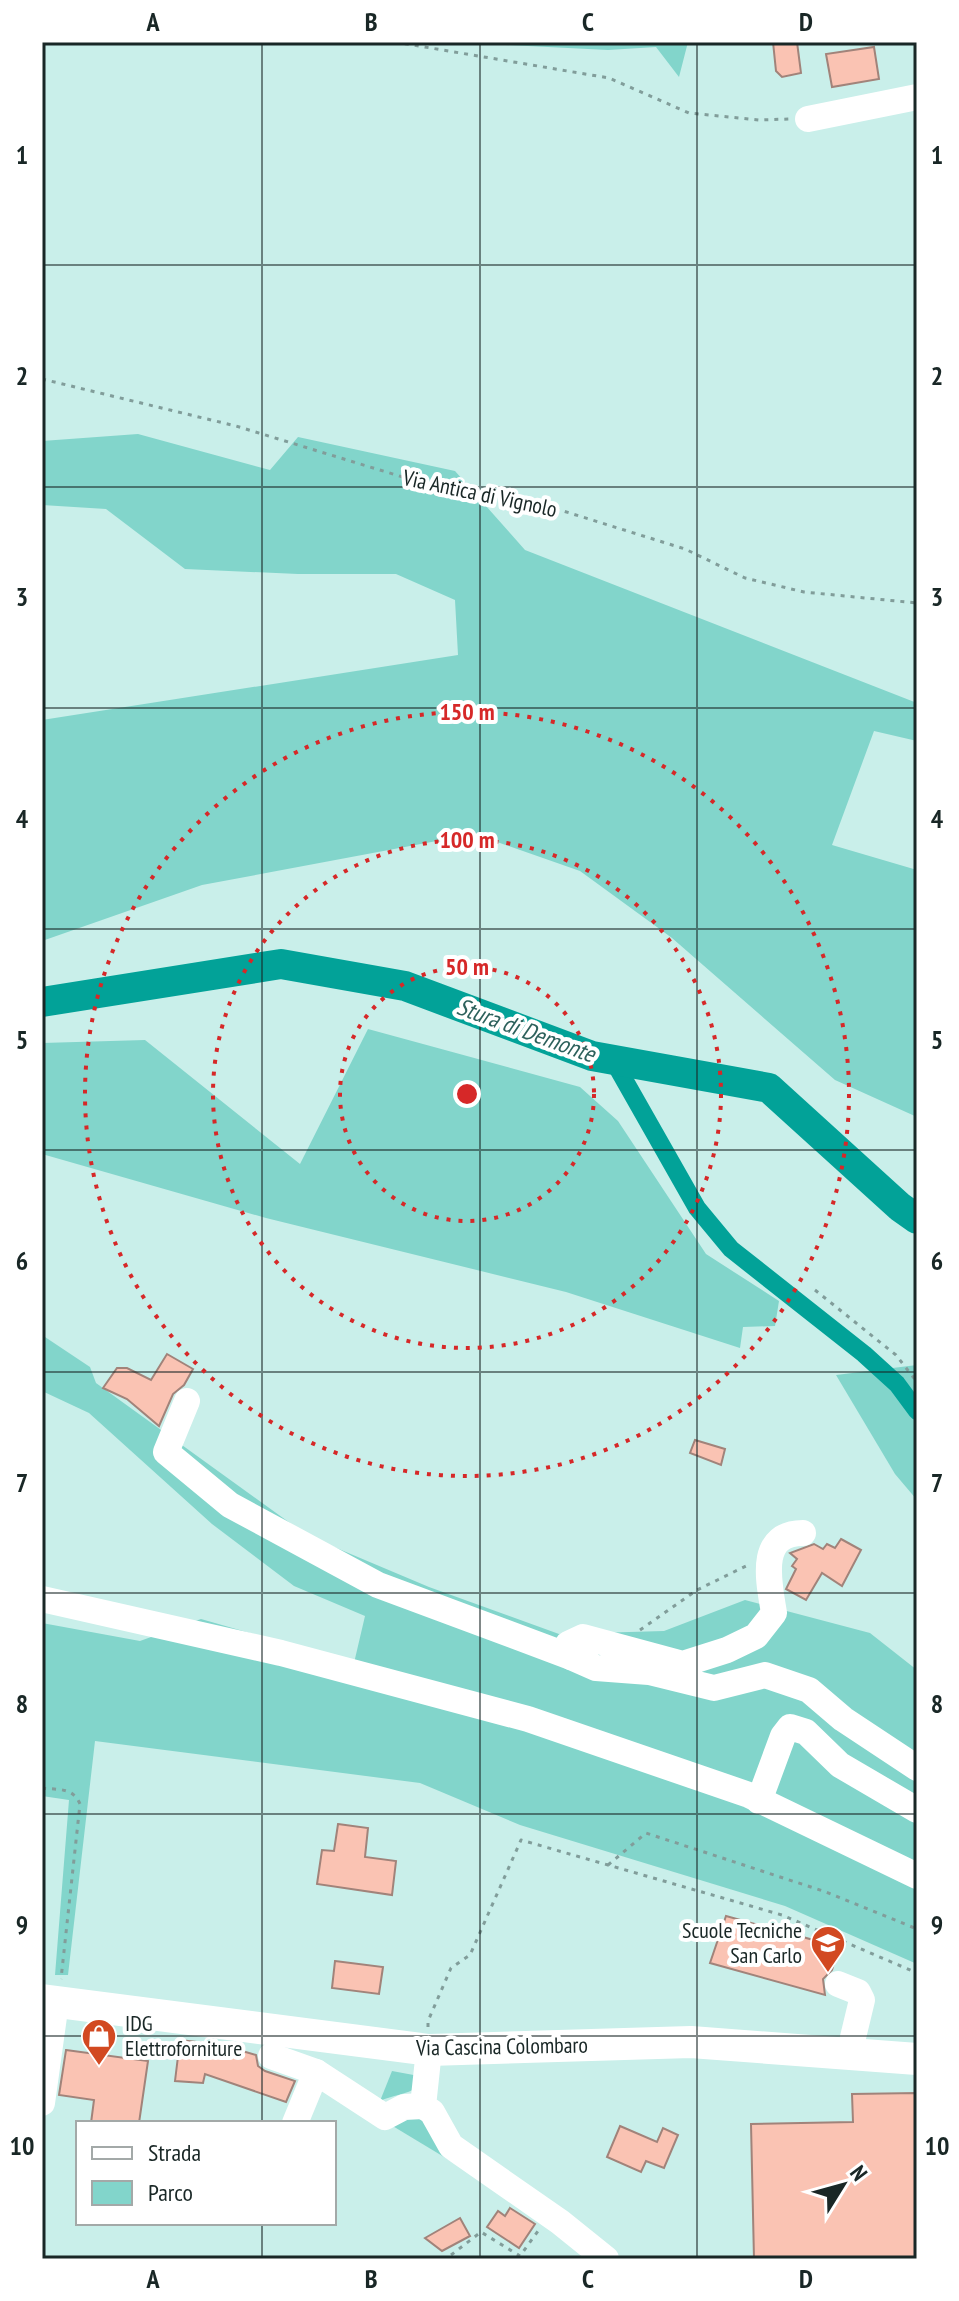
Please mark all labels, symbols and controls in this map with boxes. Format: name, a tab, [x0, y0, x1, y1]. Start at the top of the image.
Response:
text: A	[145, 5, 160, 38]
text: B	[365, 5, 378, 38]
text: C	[582, 5, 594, 38]
text: D	[799, 5, 813, 38]
text: 1	[16, 138, 28, 171]
text: 1	[931, 138, 943, 171]
text: 2	[16, 359, 28, 392]
text: 2	[931, 359, 943, 392]
street label: Via Antica di Vignolo	[399, 463, 560, 523]
text: 3	[16, 580, 28, 613]
text: 3	[931, 580, 943, 613]
text: 150 m	[439, 696, 495, 727]
text: 4	[16, 802, 29, 835]
text: 4	[931, 802, 944, 835]
text: 100 m	[439, 824, 495, 855]
text: 50 m	[445, 951, 489, 982]
water label: Stura di Demonte	[453, 991, 601, 1070]
text: 5	[16, 1023, 28, 1056]
text: 5	[931, 1023, 943, 1056]
centre of rings	[453, 1080, 481, 1108]
text: 6	[16, 1244, 28, 1277]
text: 6	[931, 1244, 943, 1277]
text: 7	[16, 1466, 28, 1499]
text: 7	[931, 1466, 943, 1499]
text: 8	[16, 1687, 28, 1720]
text: 8	[931, 1687, 943, 1720]
text: 9	[16, 1908, 28, 1941]
text: 9	[931, 1908, 943, 1941]
place label: Scuole Tecniche San Carlo	[682, 1916, 802, 1969]
school or university icon: Scuole Tecniche San Carlo	[809, 1924, 847, 1974]
place label: IDG Elettroforniture	[125, 2009, 242, 2062]
shop icon: IDG Elettroforniture	[80, 2017, 118, 2067]
street label: Via Cascina Colombaro	[415, 2031, 588, 2062]
legend	[76, 2121, 336, 2225]
text: 10	[10, 2129, 34, 2162]
text: 10	[925, 2129, 949, 2162]
text: Strada	[148, 2137, 201, 2168]
north arrow	[803, 2145, 883, 2225]
text: N	[844, 2160, 874, 2186]
text: Parco	[148, 2177, 193, 2208]
text: A	[145, 2262, 160, 2295]
text: B	[365, 2262, 378, 2295]
text: C	[582, 2262, 594, 2295]
text: D	[799, 2262, 813, 2295]

